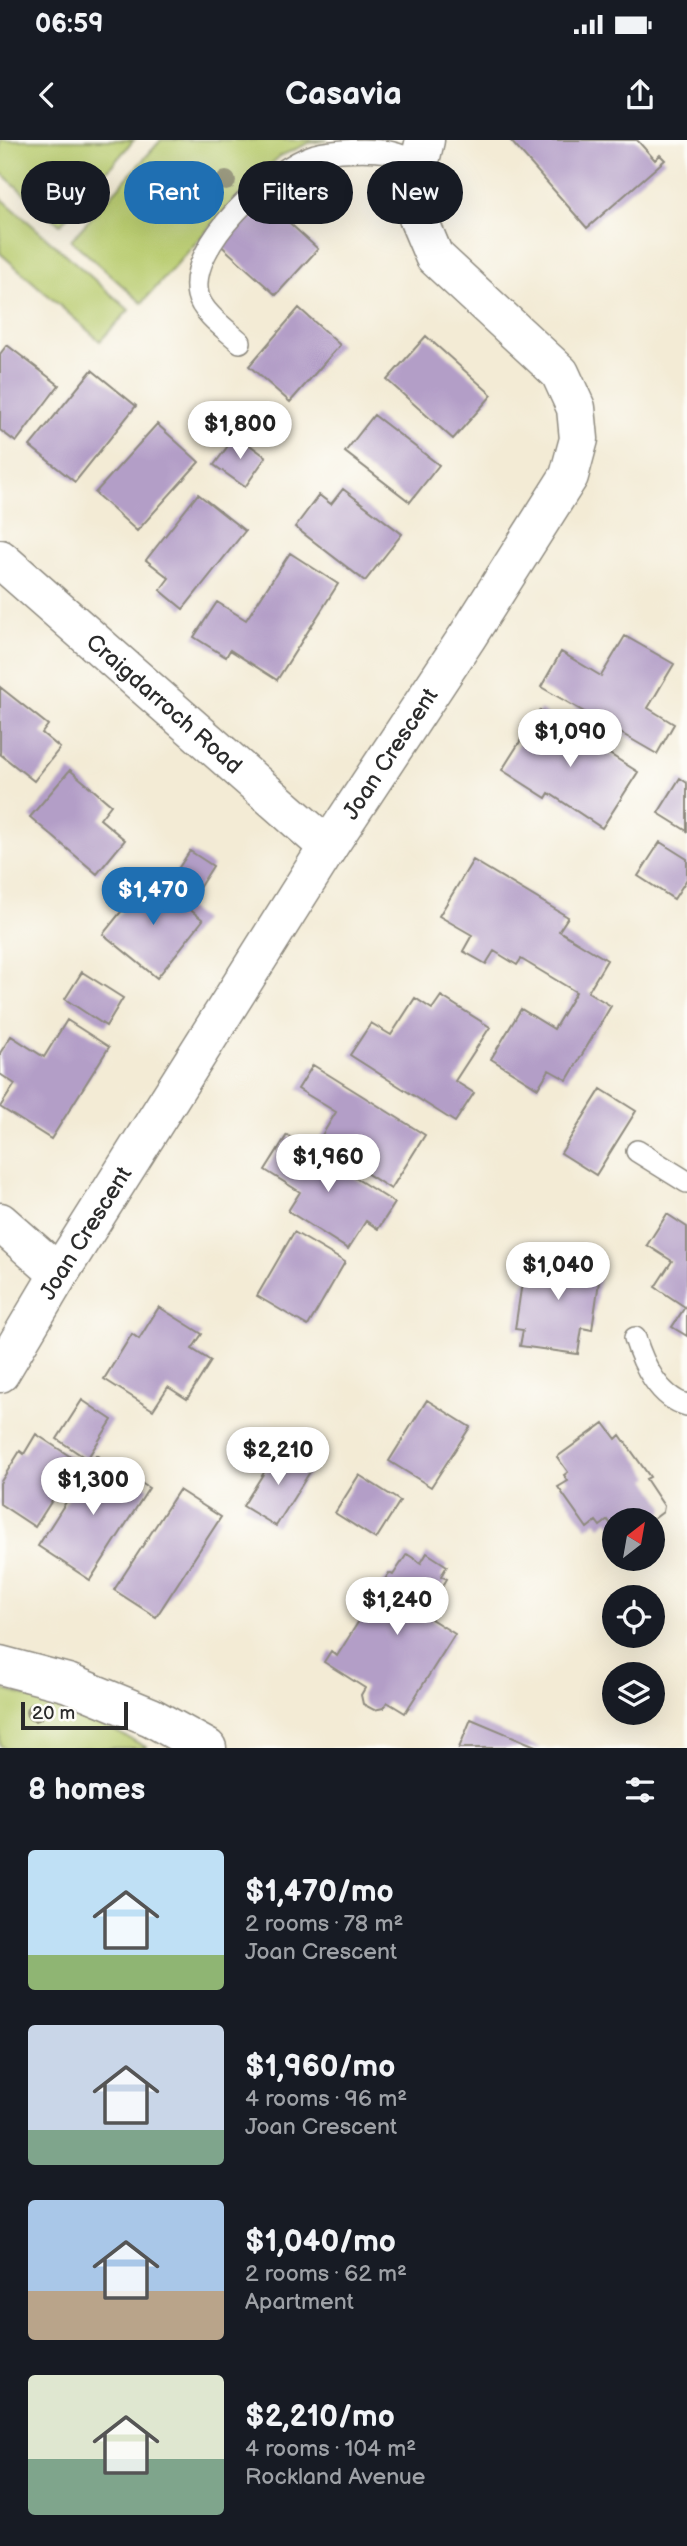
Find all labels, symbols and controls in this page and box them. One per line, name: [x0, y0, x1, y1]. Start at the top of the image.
text: 06:59: [35, 9, 103, 40]
text: Casavia: [285, 75, 402, 114]
icon: back: [28, 76, 66, 114]
icon: share: [621, 76, 659, 114]
chip: Buy: [21, 161, 110, 224]
chip: Rent: [124, 161, 224, 224]
chip: Filters: [238, 161, 353, 224]
chip: New: [367, 161, 463, 224]
pin: $1,800: [183, 402, 297, 461]
text: $1,800: [204, 410, 276, 438]
street label: Craigdarroch Road: [80, 628, 248, 780]
street label: Joan Crescent: [337, 683, 444, 825]
pin: $1,090: [513, 710, 627, 769]
text: $1,090: [534, 718, 606, 746]
pin: $1,470: [96, 868, 210, 927]
text: $1,470: [118, 876, 188, 904]
pin: $1,960: [271, 1135, 385, 1194]
text: $1,960: [292, 1143, 364, 1171]
street label: Joan Crescent: [34, 1162, 138, 1305]
pin: $1,040: [501, 1242, 615, 1302]
text: $1,040: [522, 1251, 594, 1279]
pin: $2,210: [221, 1428, 335, 1487]
text: $2,210: [242, 1436, 314, 1464]
pin: $1,300: [36, 1458, 150, 1517]
text: $1,300: [57, 1466, 129, 1494]
north arrow: [602, 1508, 665, 1572]
map controls: [602, 1508, 665, 1725]
pin: $1,240: [340, 1578, 454, 1637]
button: locate: [602, 1585, 665, 1648]
text: $1,240: [362, 1586, 432, 1614]
button: layers: [602, 1662, 665, 1725]
scale bar: [21, 1699, 128, 1731]
text: 20 m: [32, 1702, 75, 1725]
icon: filters: [621, 1771, 659, 1809]
text: 8 homes: [28, 1772, 145, 1808]
text: $1,470/mo: [245, 1874, 394, 1910]
icon: home: [84, 1878, 168, 1962]
text: 2 rooms · 78 m²: [245, 1910, 403, 1938]
text: Joan Crescent: [245, 1938, 397, 1966]
text: $1,960/mo: [245, 2049, 395, 2085]
icon: home: [84, 2053, 168, 2137]
text: 4 rooms · 96 m²: [245, 2085, 407, 2113]
text: Joan Crescent: [245, 2113, 397, 2141]
text: $1,040/mo: [245, 2224, 396, 2260]
icon: home: [84, 2228, 168, 2312]
text: 2 rooms · 62 m²: [245, 2260, 407, 2288]
text: Apartment: [245, 2288, 354, 2316]
text: $2,210/mo: [245, 2399, 395, 2435]
icon: home: [84, 2403, 168, 2487]
text: 4 rooms · 104 m²: [245, 2435, 416, 2463]
text: Rockland Avenue: [245, 2463, 425, 2491]

